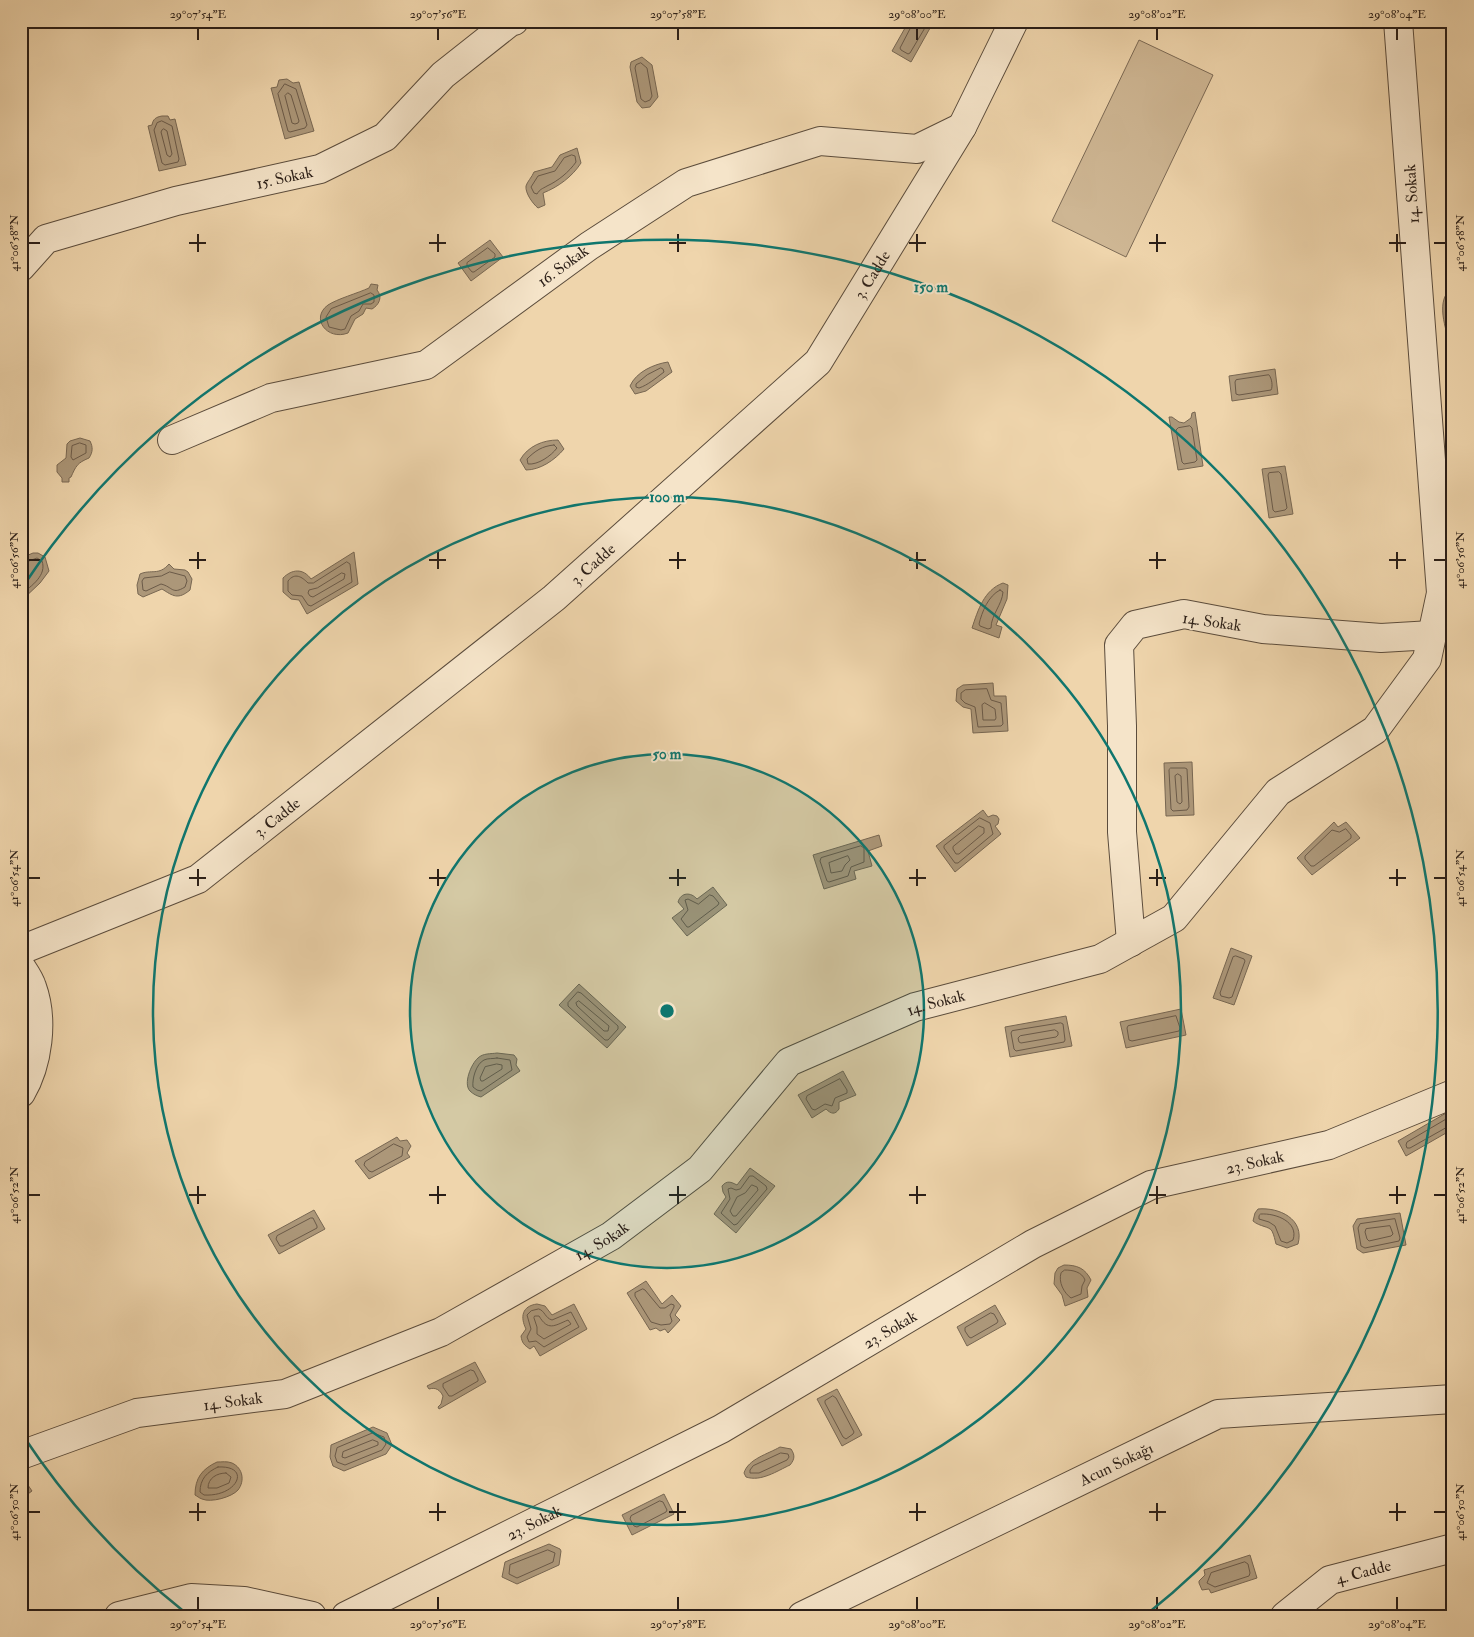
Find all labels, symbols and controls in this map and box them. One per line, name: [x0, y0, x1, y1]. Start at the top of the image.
text: 29°07'54"E: [170, 7, 227, 22]
text: 29°07'56"E: [410, 7, 467, 22]
text: 29°07'58"E: [650, 7, 706, 22]
text: 29°08'00"E: [888, 7, 946, 22]
text: 29°08'02"E: [1128, 7, 1186, 22]
text: 29°08'04"E: [1368, 7, 1426, 22]
street label: 15. Sokak: [254, 162, 315, 194]
street label: 14. Sokak: [1400, 163, 1424, 224]
text: 41°06'58"N: [7, 214, 22, 272]
text: 41°06'58"N: [1453, 214, 1468, 272]
street label: 16. Sokak: [534, 241, 593, 291]
street label: 3. Cadde: [850, 247, 895, 303]
text: 150 m: [914, 278, 948, 297]
text: 100 m: [649, 488, 685, 507]
text: 41°06'56"N: [7, 531, 22, 589]
text: 41°06'56"N: [1453, 531, 1468, 589]
street label: 3. Cadde: [567, 539, 620, 589]
street label: 14. Sokak: [1181, 608, 1243, 636]
text: 50 m: [653, 745, 682, 764]
street label: 3. Cadde: [250, 793, 305, 842]
text: 41°06'54"N: [7, 849, 22, 907]
text: 41°06'54"N: [1453, 849, 1468, 907]
street label: 14. Sokak: [904, 985, 967, 1020]
centre of rings: [658, 1002, 676, 1020]
street label: 23. Sokak: [1224, 1146, 1286, 1179]
text: 41°06'52"N: [7, 1166, 22, 1224]
text: 41°06'52"N: [1453, 1166, 1468, 1224]
street label: 14. Sokak: [571, 1217, 633, 1265]
street label: 23. Sokak: [860, 1306, 921, 1354]
street label: 14. Sokak: [202, 1388, 264, 1415]
street label: Acun Sokağı: [1075, 1438, 1156, 1491]
text: 41°06'50"N: [7, 1483, 22, 1541]
text: 41°06'50"N: [1453, 1483, 1468, 1541]
street label: 23. Sokak: [503, 1501, 566, 1545]
street label: 4. Cadde: [1334, 1555, 1393, 1589]
text: 29°07'54"E: [170, 1617, 227, 1632]
text: 29°07'56"E: [410, 1617, 467, 1632]
text: 29°07'58"E: [650, 1617, 706, 1632]
text: 29°08'00"E: [888, 1617, 946, 1632]
text: 29°08'02"E: [1128, 1617, 1186, 1632]
text: 29°08'04"E: [1368, 1617, 1426, 1632]

